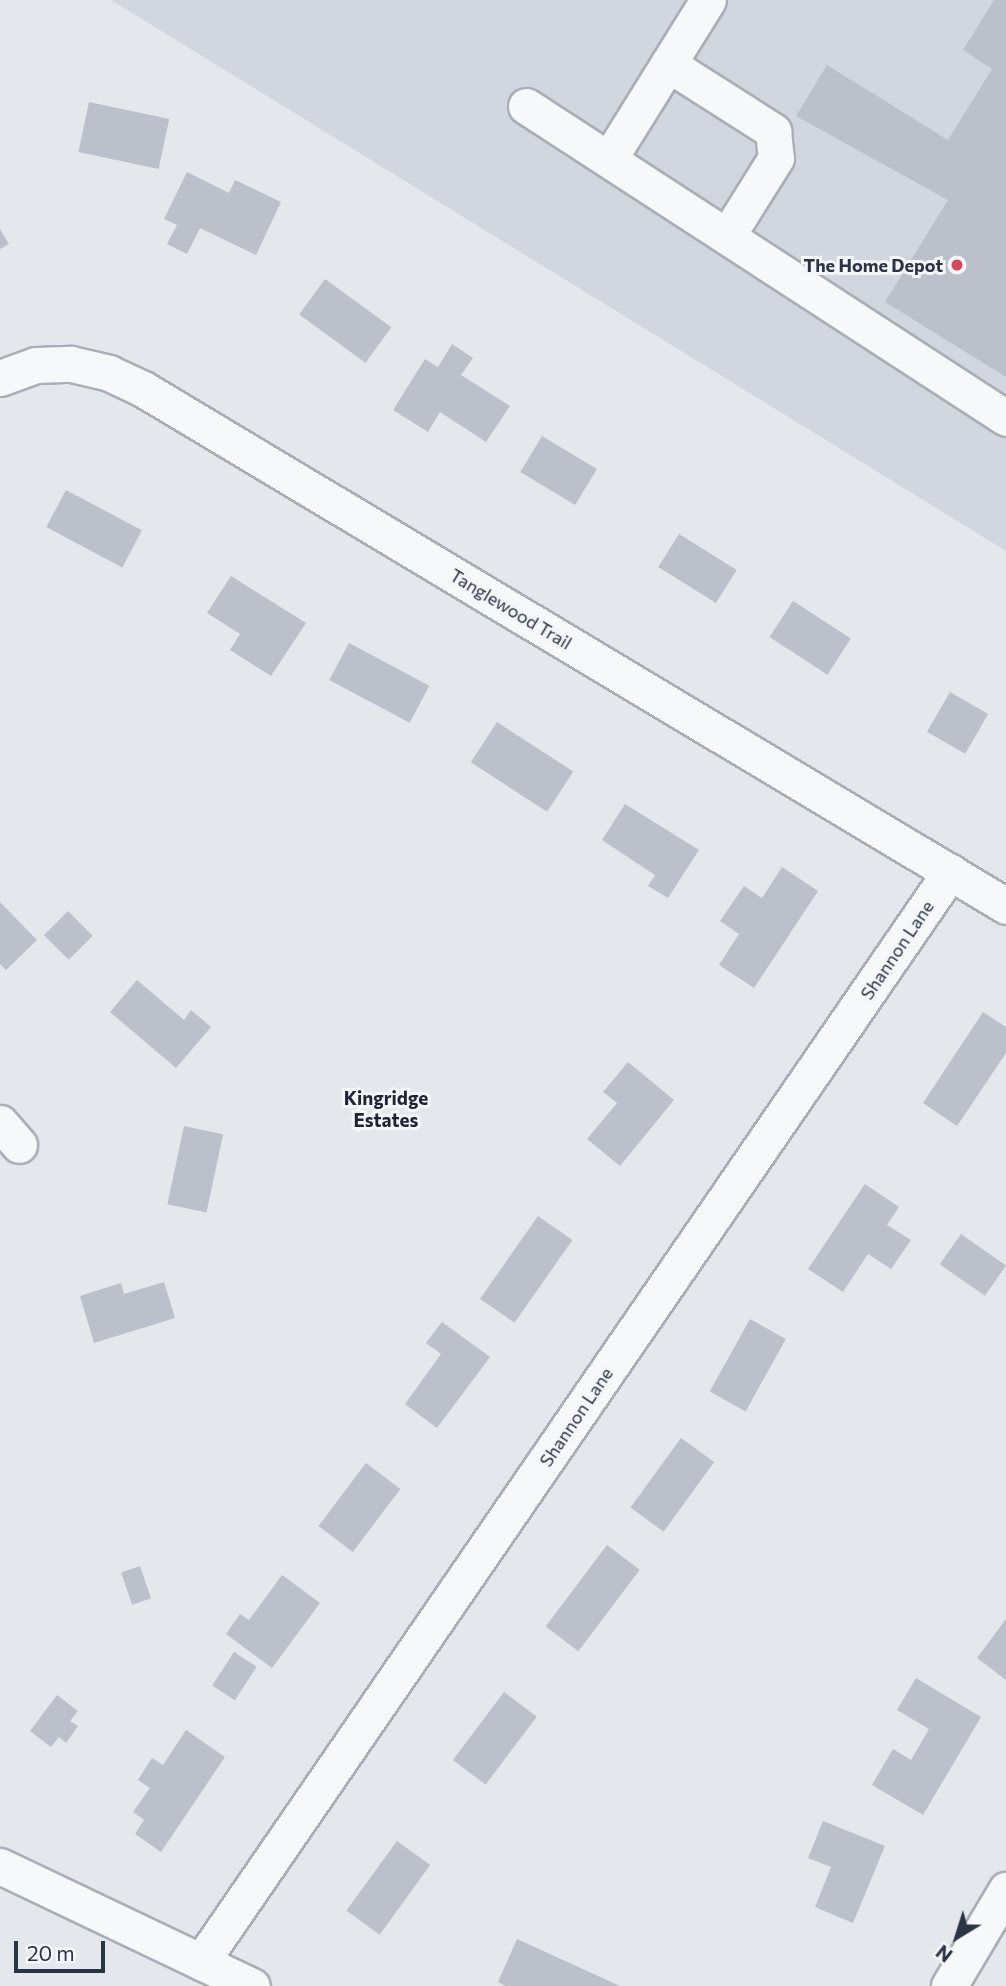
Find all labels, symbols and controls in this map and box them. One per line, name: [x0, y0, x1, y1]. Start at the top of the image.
place label: The Home Depot: [804, 254, 943, 276]
marker: The Home Depot: [949, 257, 965, 273]
street label: Tanglewood Trail: [446, 564, 576, 654]
street label: Shannon Lane: [856, 896, 938, 1004]
district label: Kingridge Estates: [344, 1087, 428, 1131]
street label: Shannon Lane: [535, 1363, 617, 1471]
north arrow: [922, 1902, 992, 1972]
scale bar: [18, 1926, 108, 1970]
text: 20 m: [27, 1940, 75, 1965]
text: N: [931, 1940, 956, 1967]

